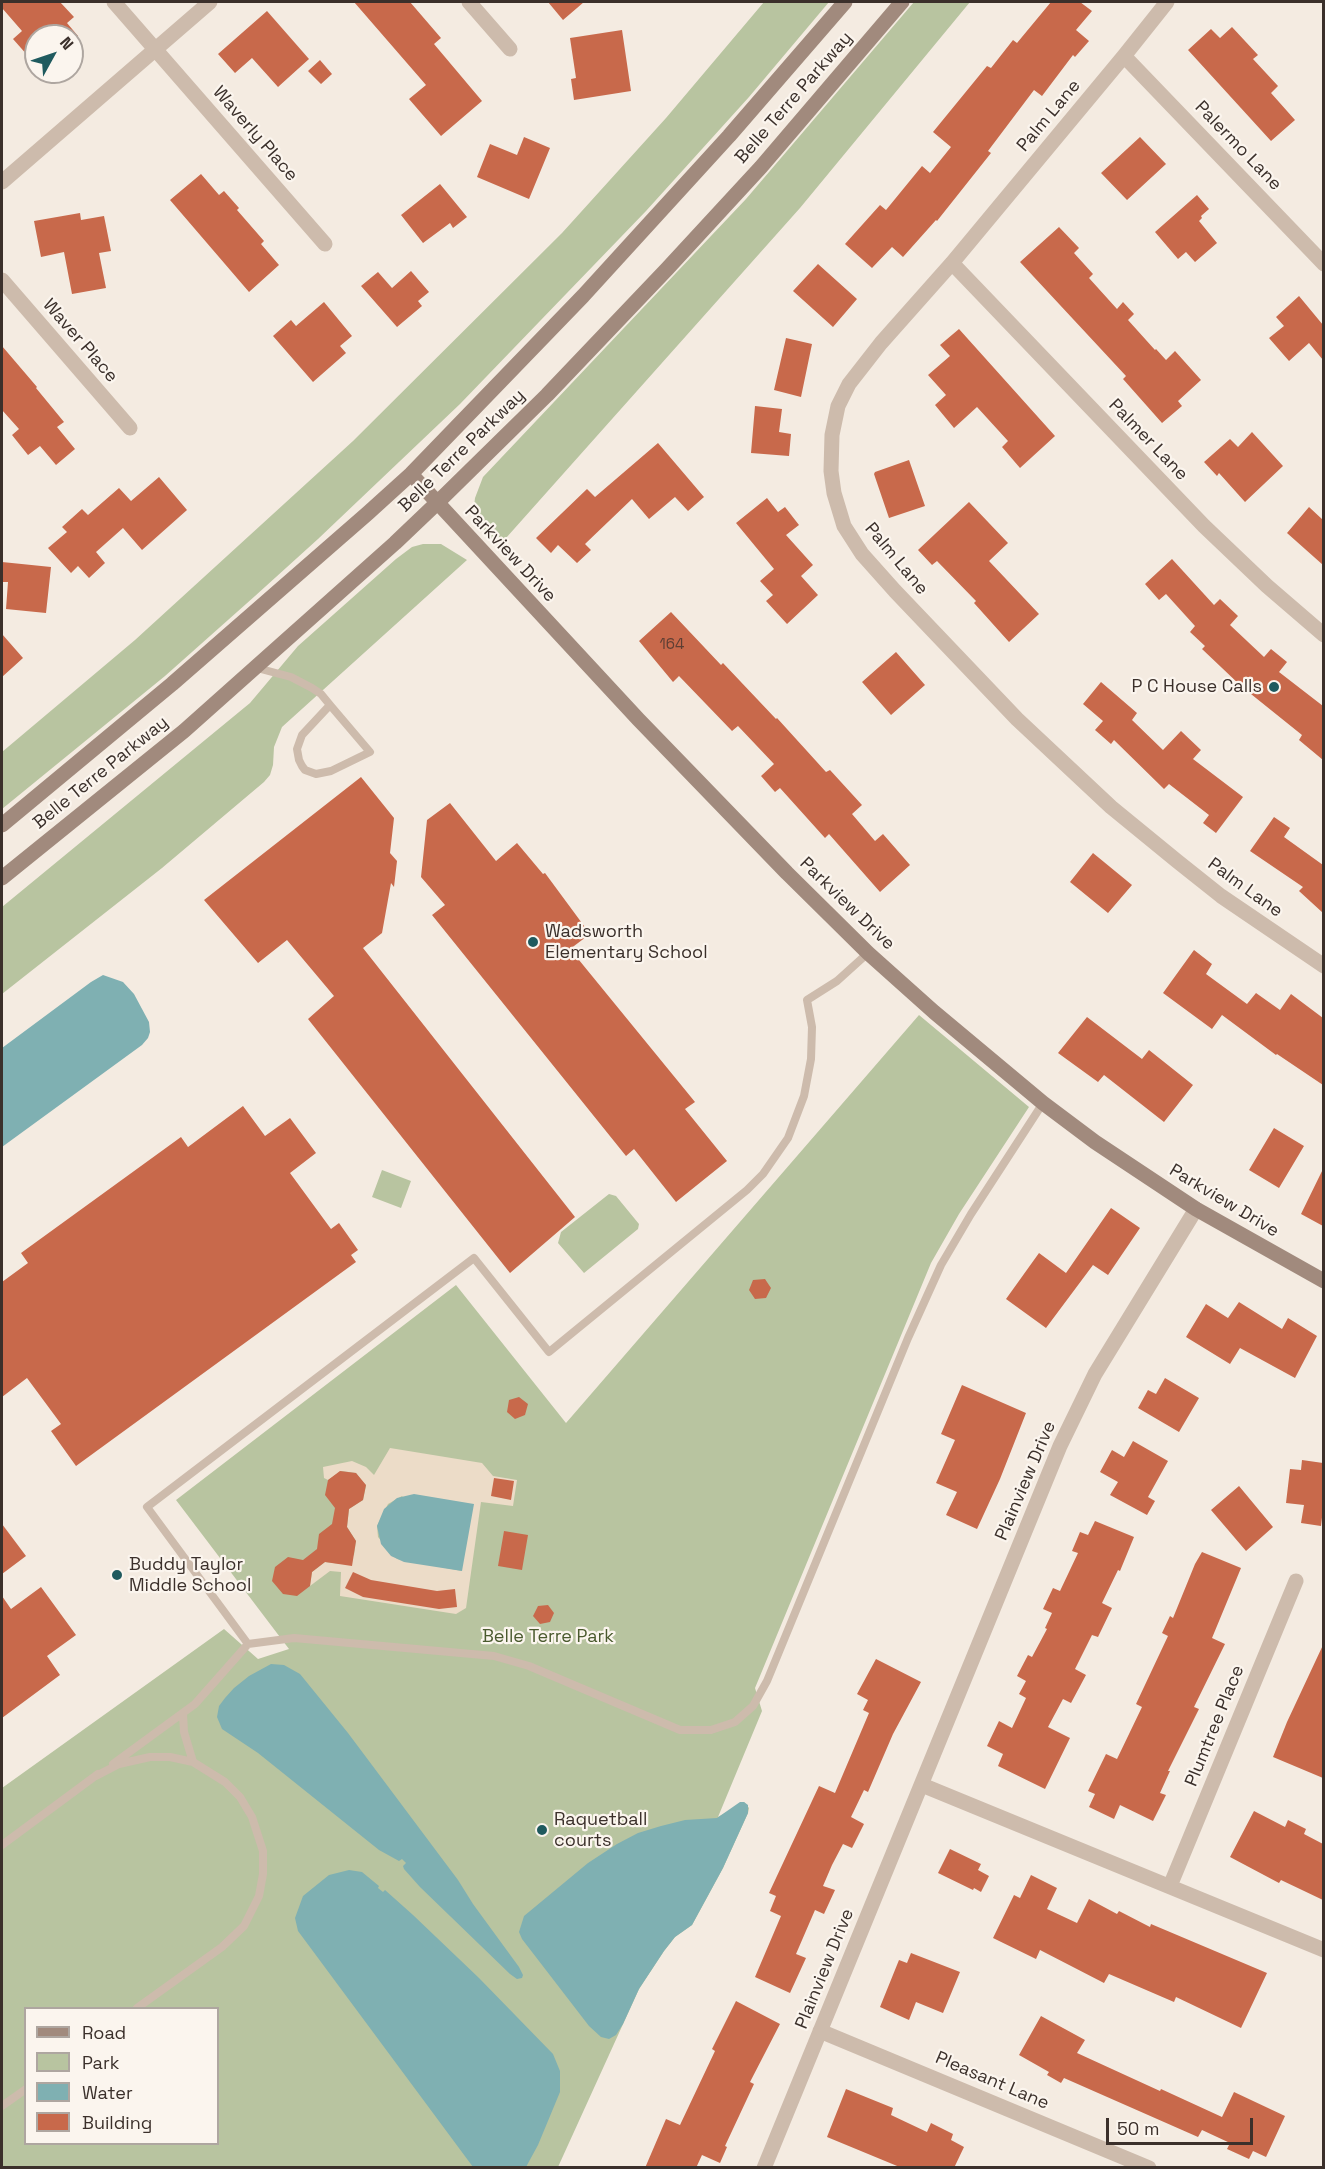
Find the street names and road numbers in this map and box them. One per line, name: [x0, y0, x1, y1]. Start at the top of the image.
street label: Belle Terre Parkway: [731, 28, 857, 168]
street label: Palm Lane: [1013, 76, 1085, 156]
street label: Waverly Place: [208, 82, 302, 186]
street label: Palermo Lane: [1190, 97, 1286, 195]
street label: Waver Place: [38, 295, 122, 387]
street label: Belle Terre Parkway: [394, 385, 530, 517]
street label: Palmer Lane: [1104, 395, 1192, 485]
street label: Parkview Drive: [460, 501, 560, 607]
street label: Palm Lane: [860, 519, 932, 599]
street label: Belle Terre Parkway: [29, 712, 173, 834]
street label: Parkview Drive: [795, 853, 899, 955]
street label: Palm Lane: [1203, 854, 1287, 922]
street label: Parkview Drive: [1165, 1160, 1283, 1242]
street label: Plainview Drive: [991, 1418, 1061, 1544]
street label: Plumtree Place: [1181, 1662, 1249, 1790]
street label: Plainview Drive: [791, 1906, 859, 2032]
street label: Pleasant Lane: [932, 2047, 1052, 2115]

